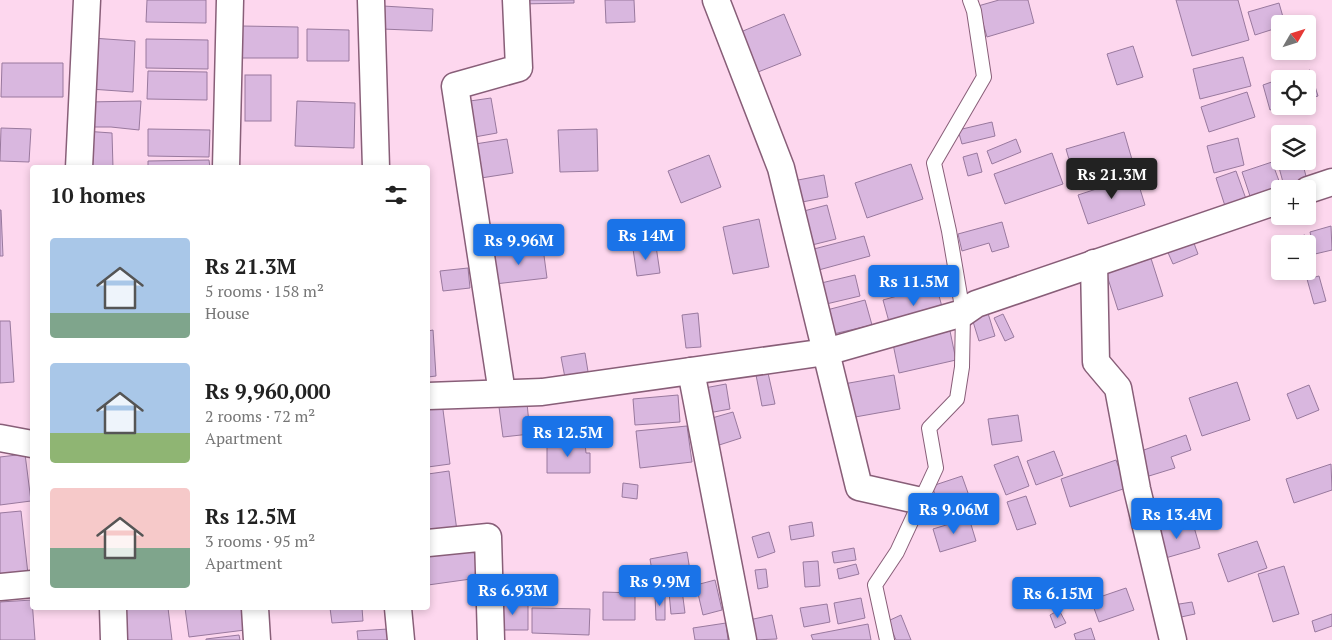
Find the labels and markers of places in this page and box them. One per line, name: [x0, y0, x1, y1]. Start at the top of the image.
pin: Rs 21.3M: [1060, 158, 1164, 200]
pin: Rs 14M: [605, 218, 687, 261]
pin: Rs 9.96M: [467, 224, 571, 266]
pin: Rs 11.5M: [862, 264, 966, 307]
pin: Rs 12.5M: [516, 416, 620, 458]
pin: Rs 9.06M: [902, 492, 1006, 535]
pin: Rs 13.4M: [1125, 498, 1229, 540]
pin: Rs 9.9M: [614, 564, 706, 607]
pin: Rs 6.93M: [461, 574, 565, 616]
pin: Rs 6.15M: [1006, 576, 1110, 619]

